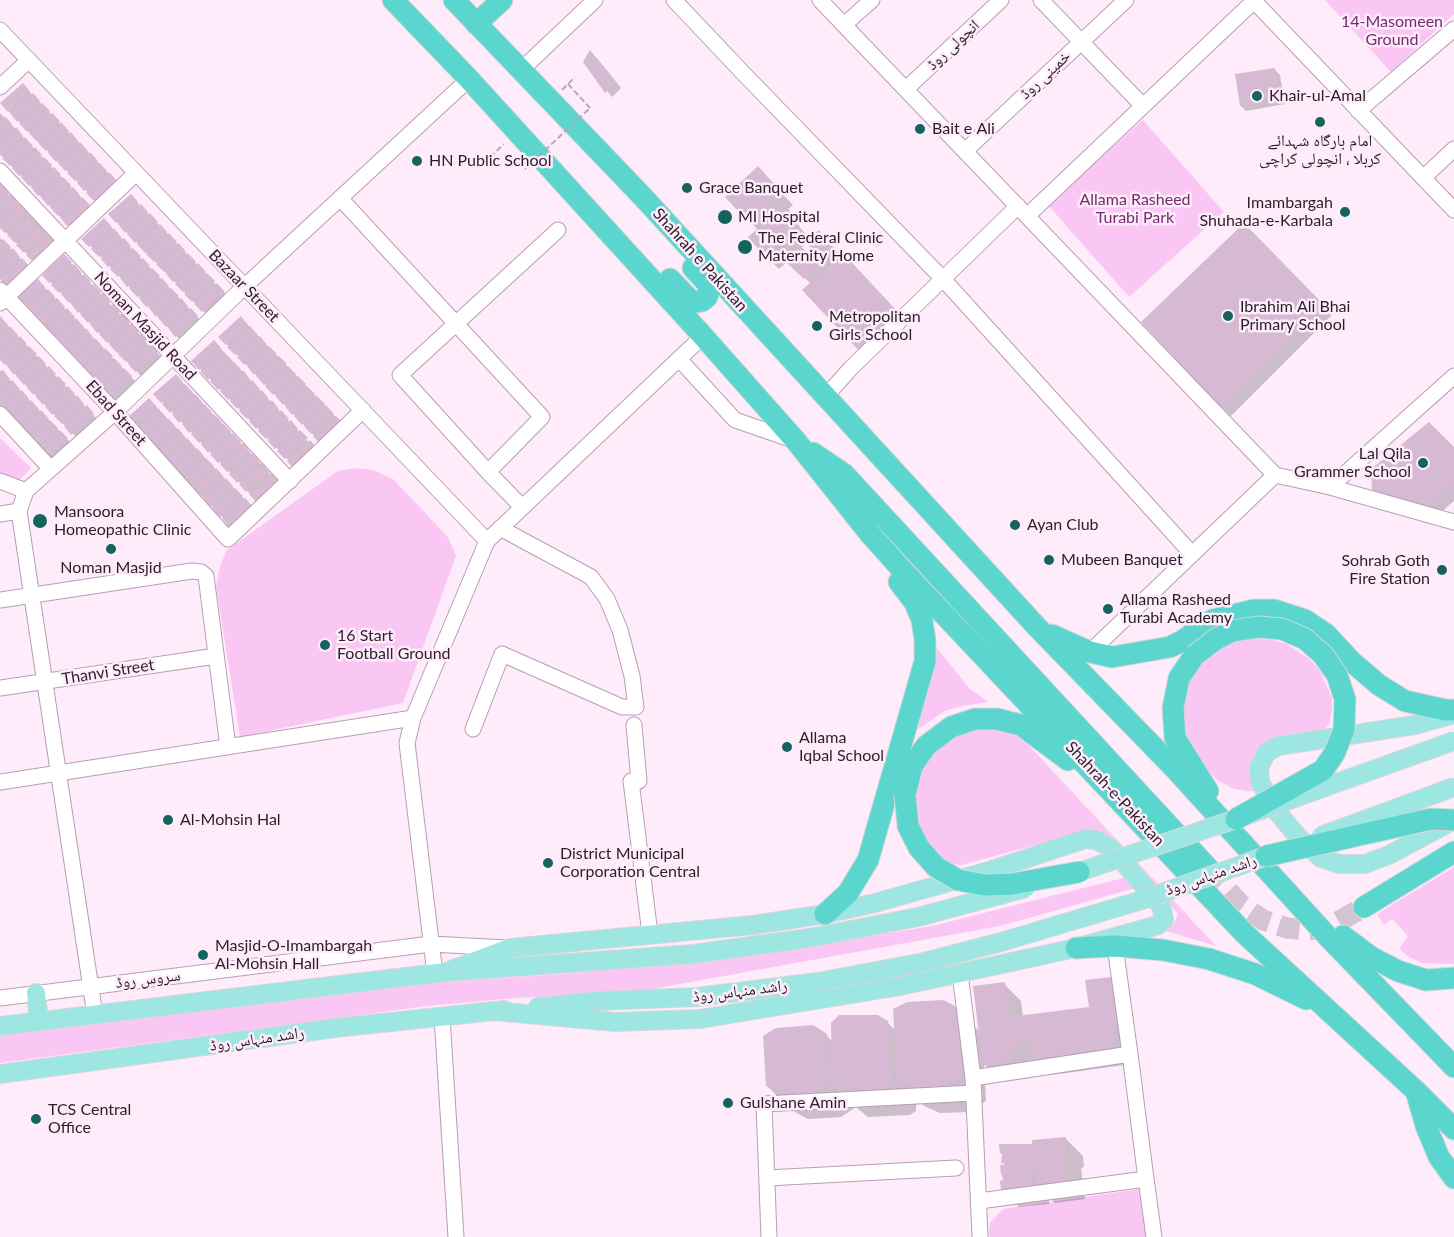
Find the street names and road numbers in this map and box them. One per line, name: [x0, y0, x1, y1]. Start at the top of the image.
street label: انچولی روڈ: [923, 16, 983, 74]
street label: خمینی روڈ: [1016, 47, 1074, 103]
street label: Shahrah e Pakistan: [649, 204, 751, 316]
street label: Bazaar Street: [205, 246, 283, 326]
street label: Noman Masjid Road: [90, 268, 200, 384]
street label: Ebad Street: [82, 376, 150, 450]
street label: Thanvi Street: [60, 655, 156, 689]
street label: Shahrah-e-Pakistan: [1062, 738, 1168, 850]
street label: راشد منہاس روڈ: [1163, 850, 1259, 900]
street label: سروس روڈ: [115, 966, 181, 992]
street label: راشد منہاس روڈ: [692, 976, 788, 1006]
street label: راشد منہاس روڈ: [209, 1023, 305, 1055]

